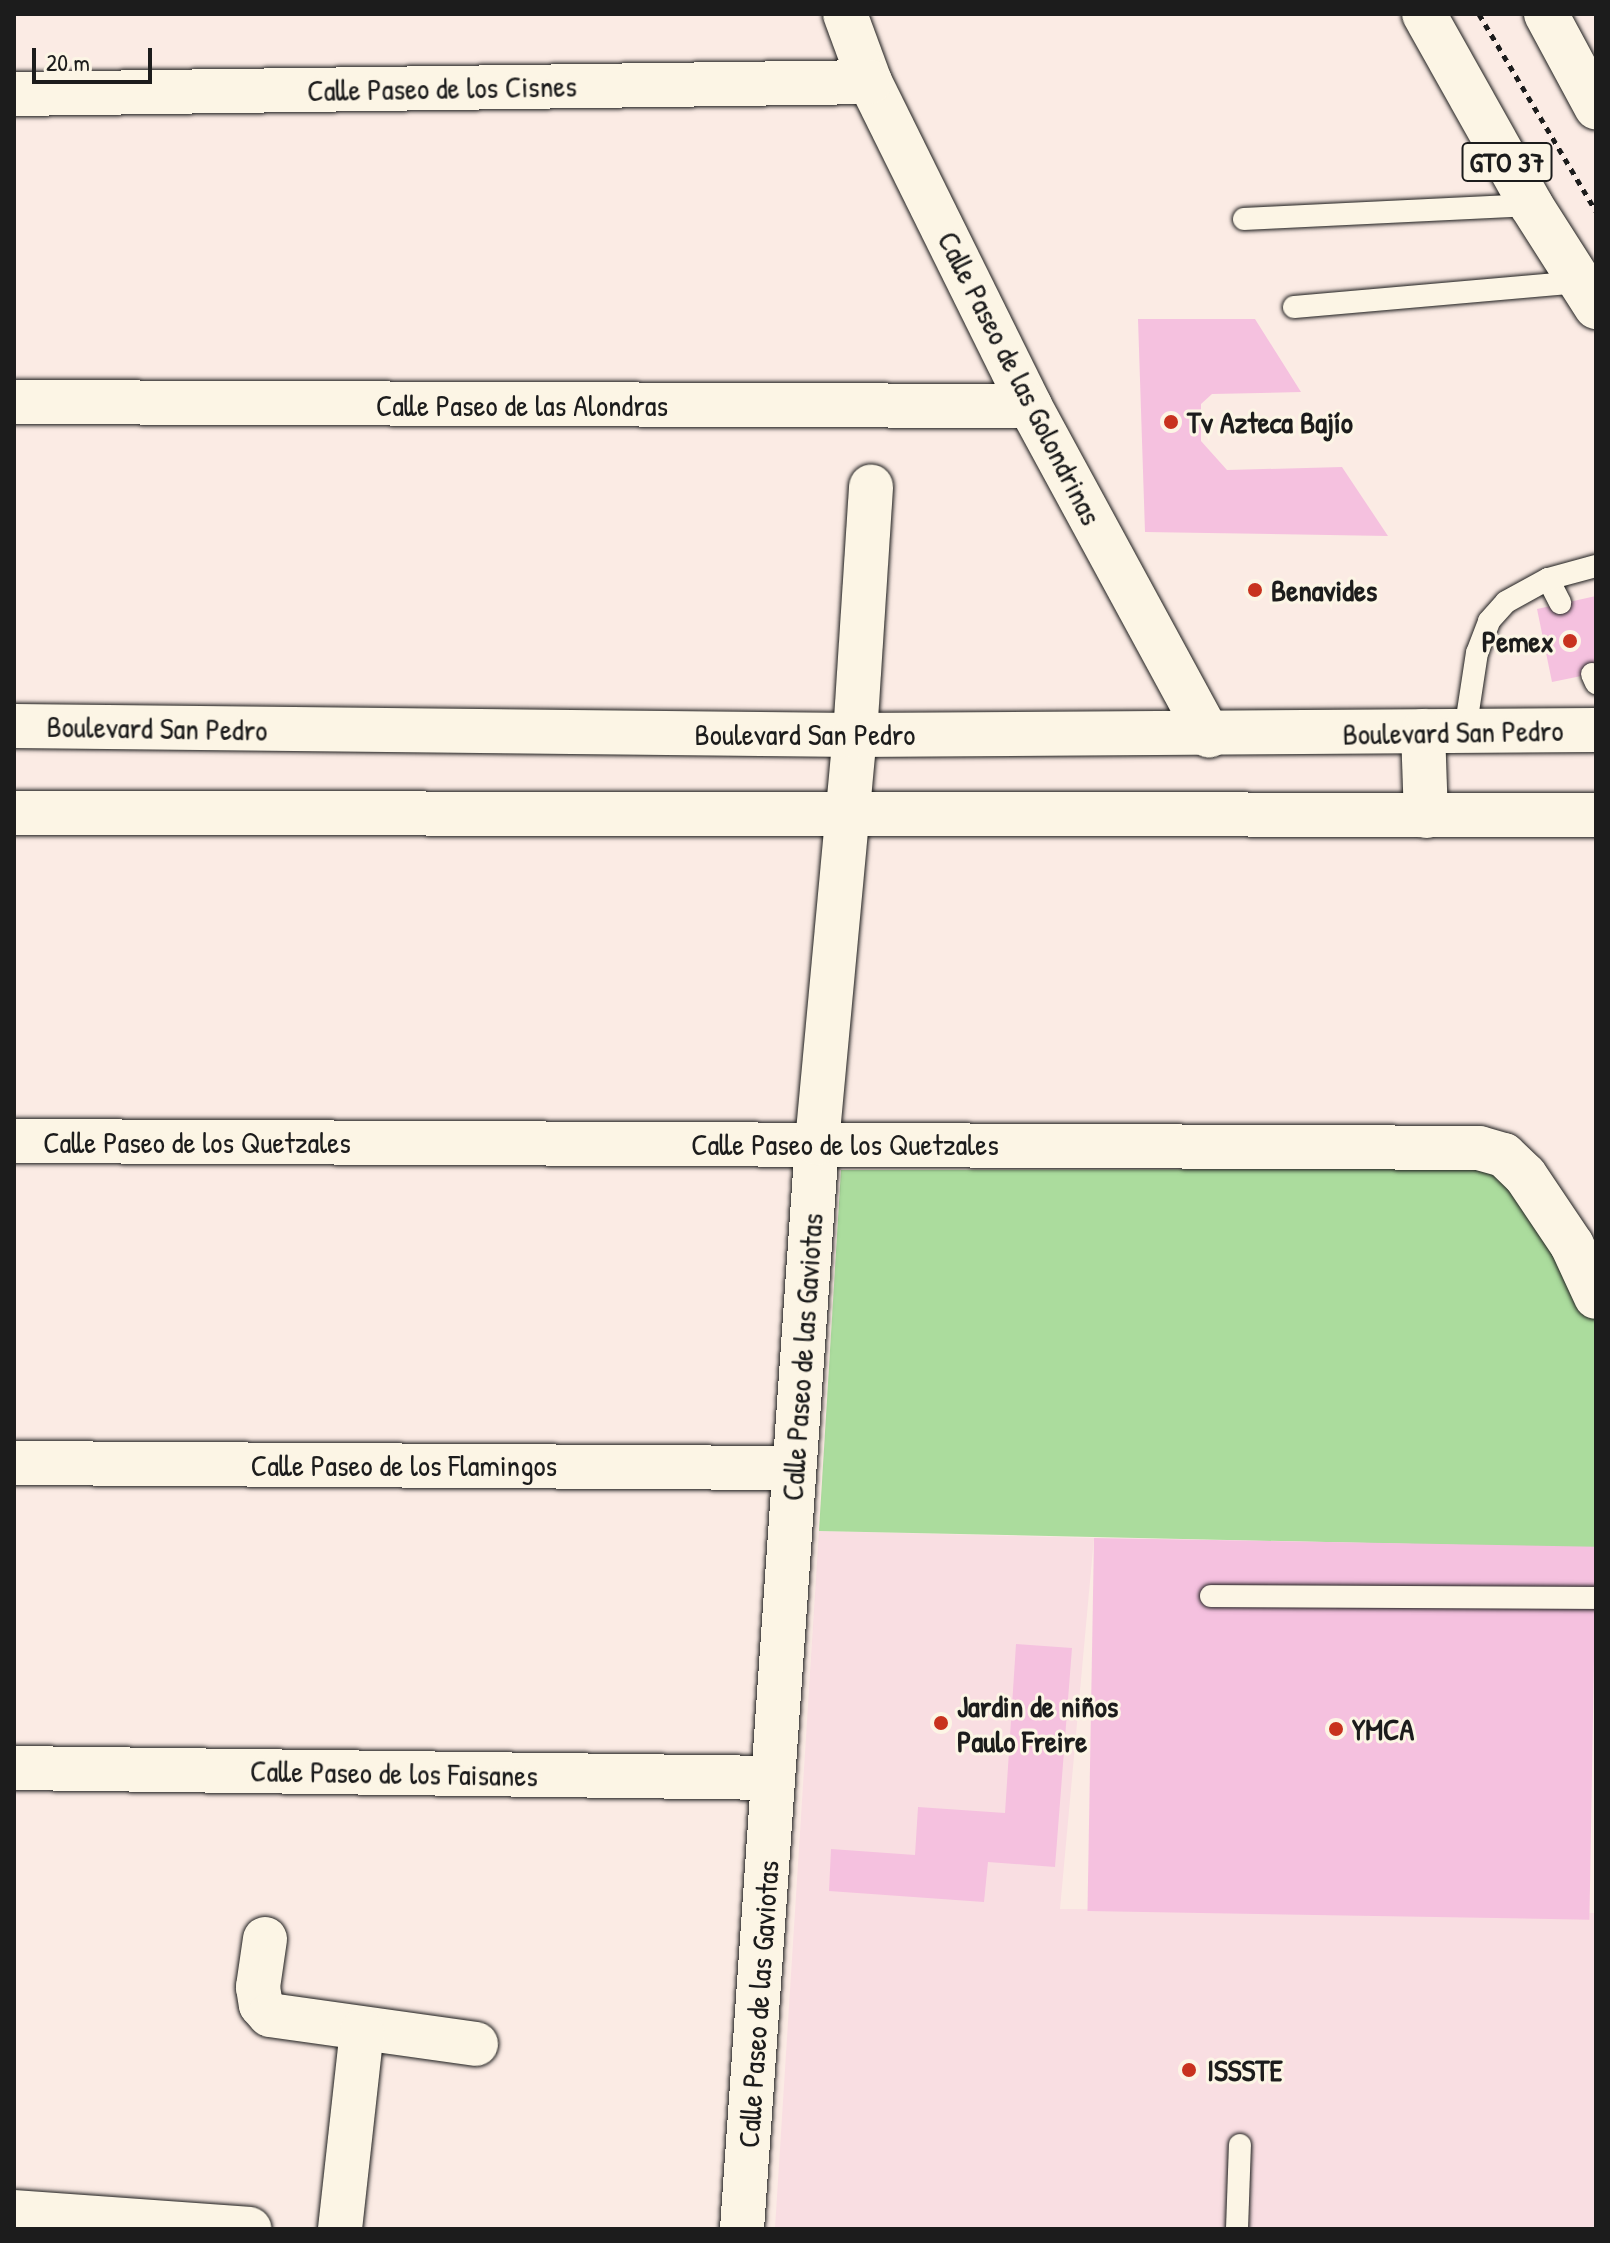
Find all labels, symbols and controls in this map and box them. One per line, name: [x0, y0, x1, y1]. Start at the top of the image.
scale bar: [36, 32, 156, 82]
text: 20 m: [46, 46, 90, 78]
street label: Calle Paseo de los Cisnes: [307, 68, 577, 108]
road number: GTO 37: [1461, 138, 1553, 186]
street label: Calle Paseo de las Golondrinas: [930, 225, 1110, 531]
street label: Calle Paseo de las Alondras: [376, 387, 668, 423]
place label: Tv Azteca Bajío: [1187, 404, 1353, 440]
marker: Tv Azteca Bajío: [1162, 413, 1180, 431]
place label: Benavides: [1271, 572, 1377, 608]
marker: Benavides: [1246, 581, 1264, 599]
place label: Pemex: [1482, 623, 1554, 659]
marker: Pemex: [1561, 632, 1579, 650]
street label: Boulevard San Pedro: [46, 708, 268, 748]
street label: Boulevard San Pedro: [1342, 712, 1564, 752]
street label: Boulevard San Pedro: [695, 716, 915, 752]
street label: Calle Paseo de los Quetzales: [43, 1124, 351, 1160]
street label: Calle Paseo de los Quetzales: [691, 1126, 999, 1162]
street label: Calle Paseo de las Gaviotas: [774, 1212, 830, 1502]
street label: Calle Paseo de los Flamingos: [251, 1447, 557, 1483]
place label: Jardin de niños Paulo Freire: [957, 1688, 1118, 1758]
place label: YMCA: [1352, 1711, 1414, 1747]
marker: Jardin de niños Paulo Freire: [932, 1714, 950, 1732]
marker: YMCA: [1327, 1720, 1345, 1738]
street label: Calle Paseo de los Faisanes: [250, 1752, 538, 1794]
street label: Calle Paseo de las Gaviotas: [730, 1859, 786, 2149]
place label: ISSSTE: [1207, 2052, 1283, 2088]
marker: ISSSTE: [1178, 2059, 1200, 2081]

